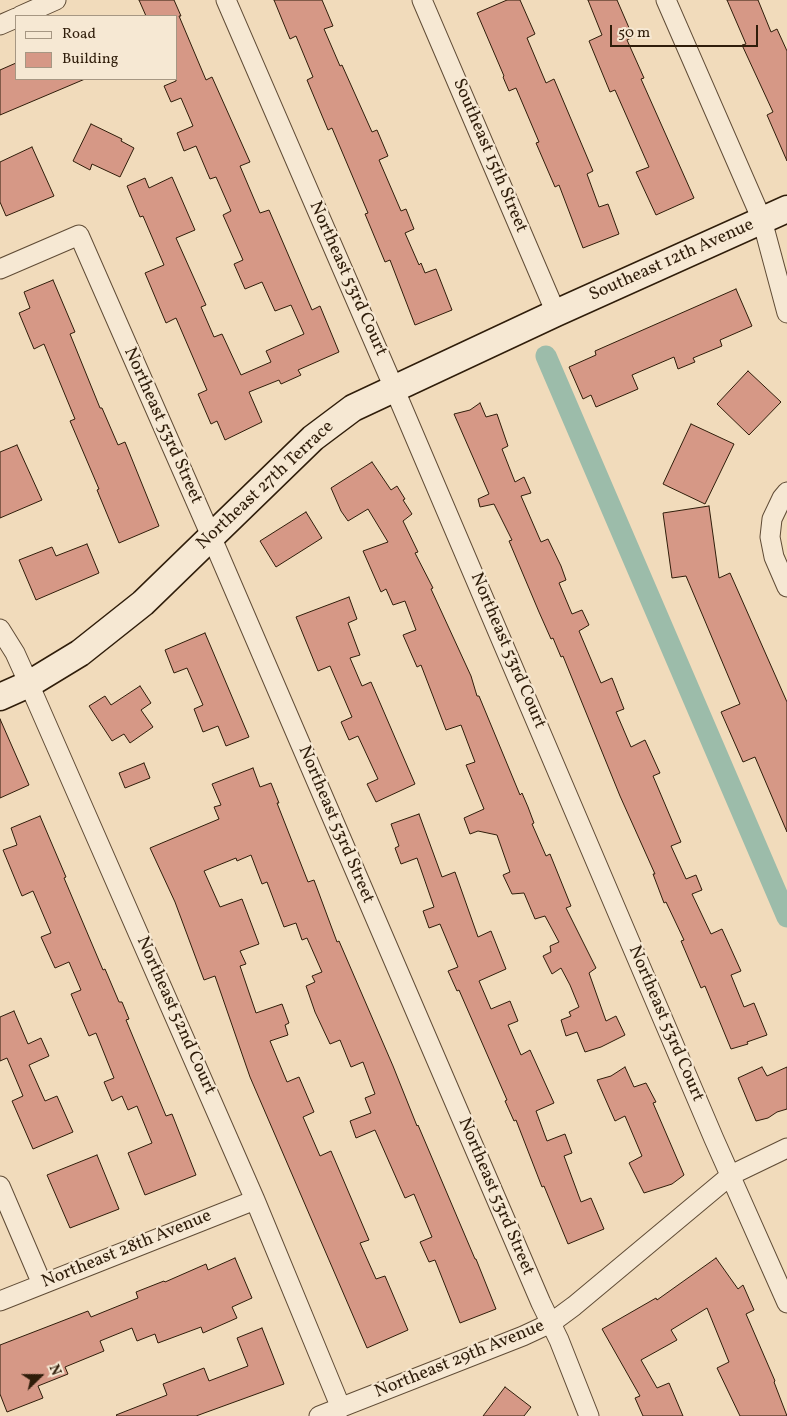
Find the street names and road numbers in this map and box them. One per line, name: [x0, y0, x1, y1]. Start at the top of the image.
street label: Southeast 15th Street: [447, 76, 531, 236]
street label: Northeast 53rd Court: [303, 198, 391, 360]
street label: Southeast 12th Avenue: [586, 215, 758, 307]
street label: Northeast 53rd Street: [118, 344, 206, 508]
street label: Northeast 27th Terrace: [193, 417, 339, 555]
street label: Northeast 53rd Court: [464, 570, 550, 732]
street label: Northeast 53rd Street: [292, 743, 378, 907]
street label: Northeast 52nd Court: [130, 934, 220, 1098]
street label: Northeast 53rd Court: [622, 943, 708, 1105]
street label: Northeast 53rd Street: [452, 1115, 538, 1279]
street label: Northeast 28th Avenue: [39, 1206, 215, 1294]
street label: Northeast 29th Avenue: [372, 1316, 548, 1404]

